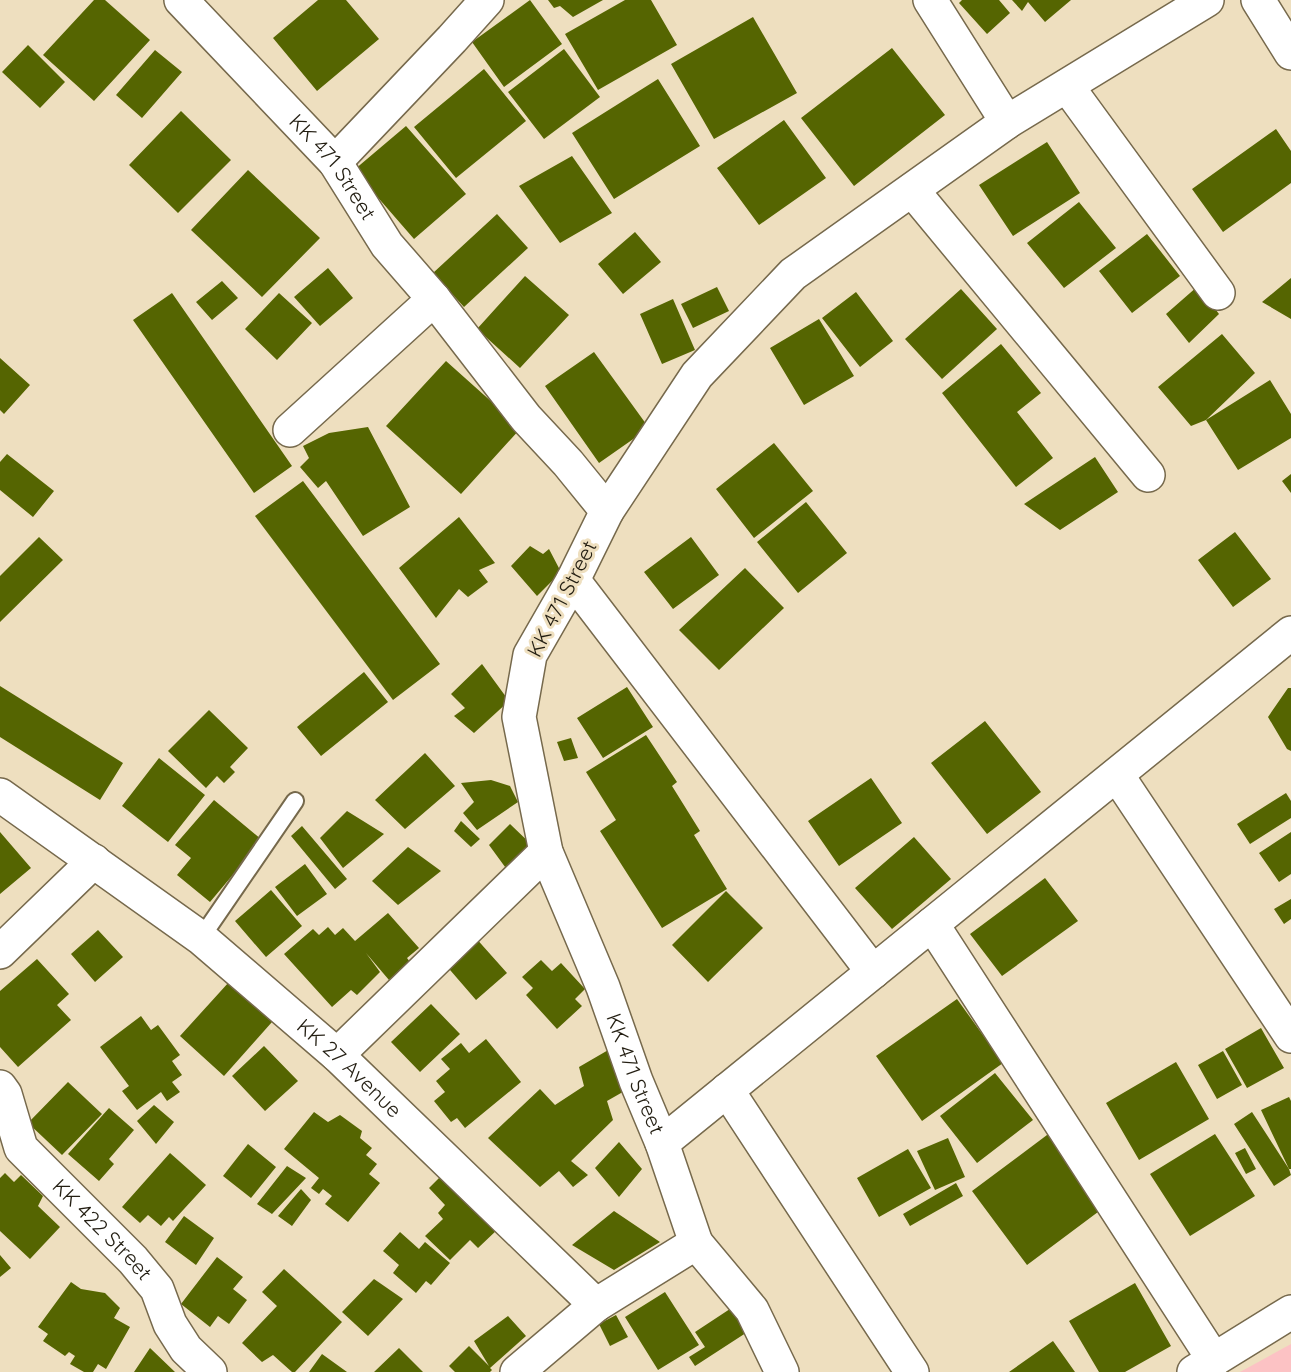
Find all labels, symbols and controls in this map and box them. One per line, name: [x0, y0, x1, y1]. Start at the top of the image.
street label: KK 471 Street: [284, 108, 382, 224]
street label: KK 471 Street: [521, 536, 602, 661]
street label: KK 471 Street: [601, 1010, 671, 1138]
street label: KK 27 Avenue: [292, 1012, 408, 1123]
street label: KK 422 Street: [47, 1173, 158, 1285]

